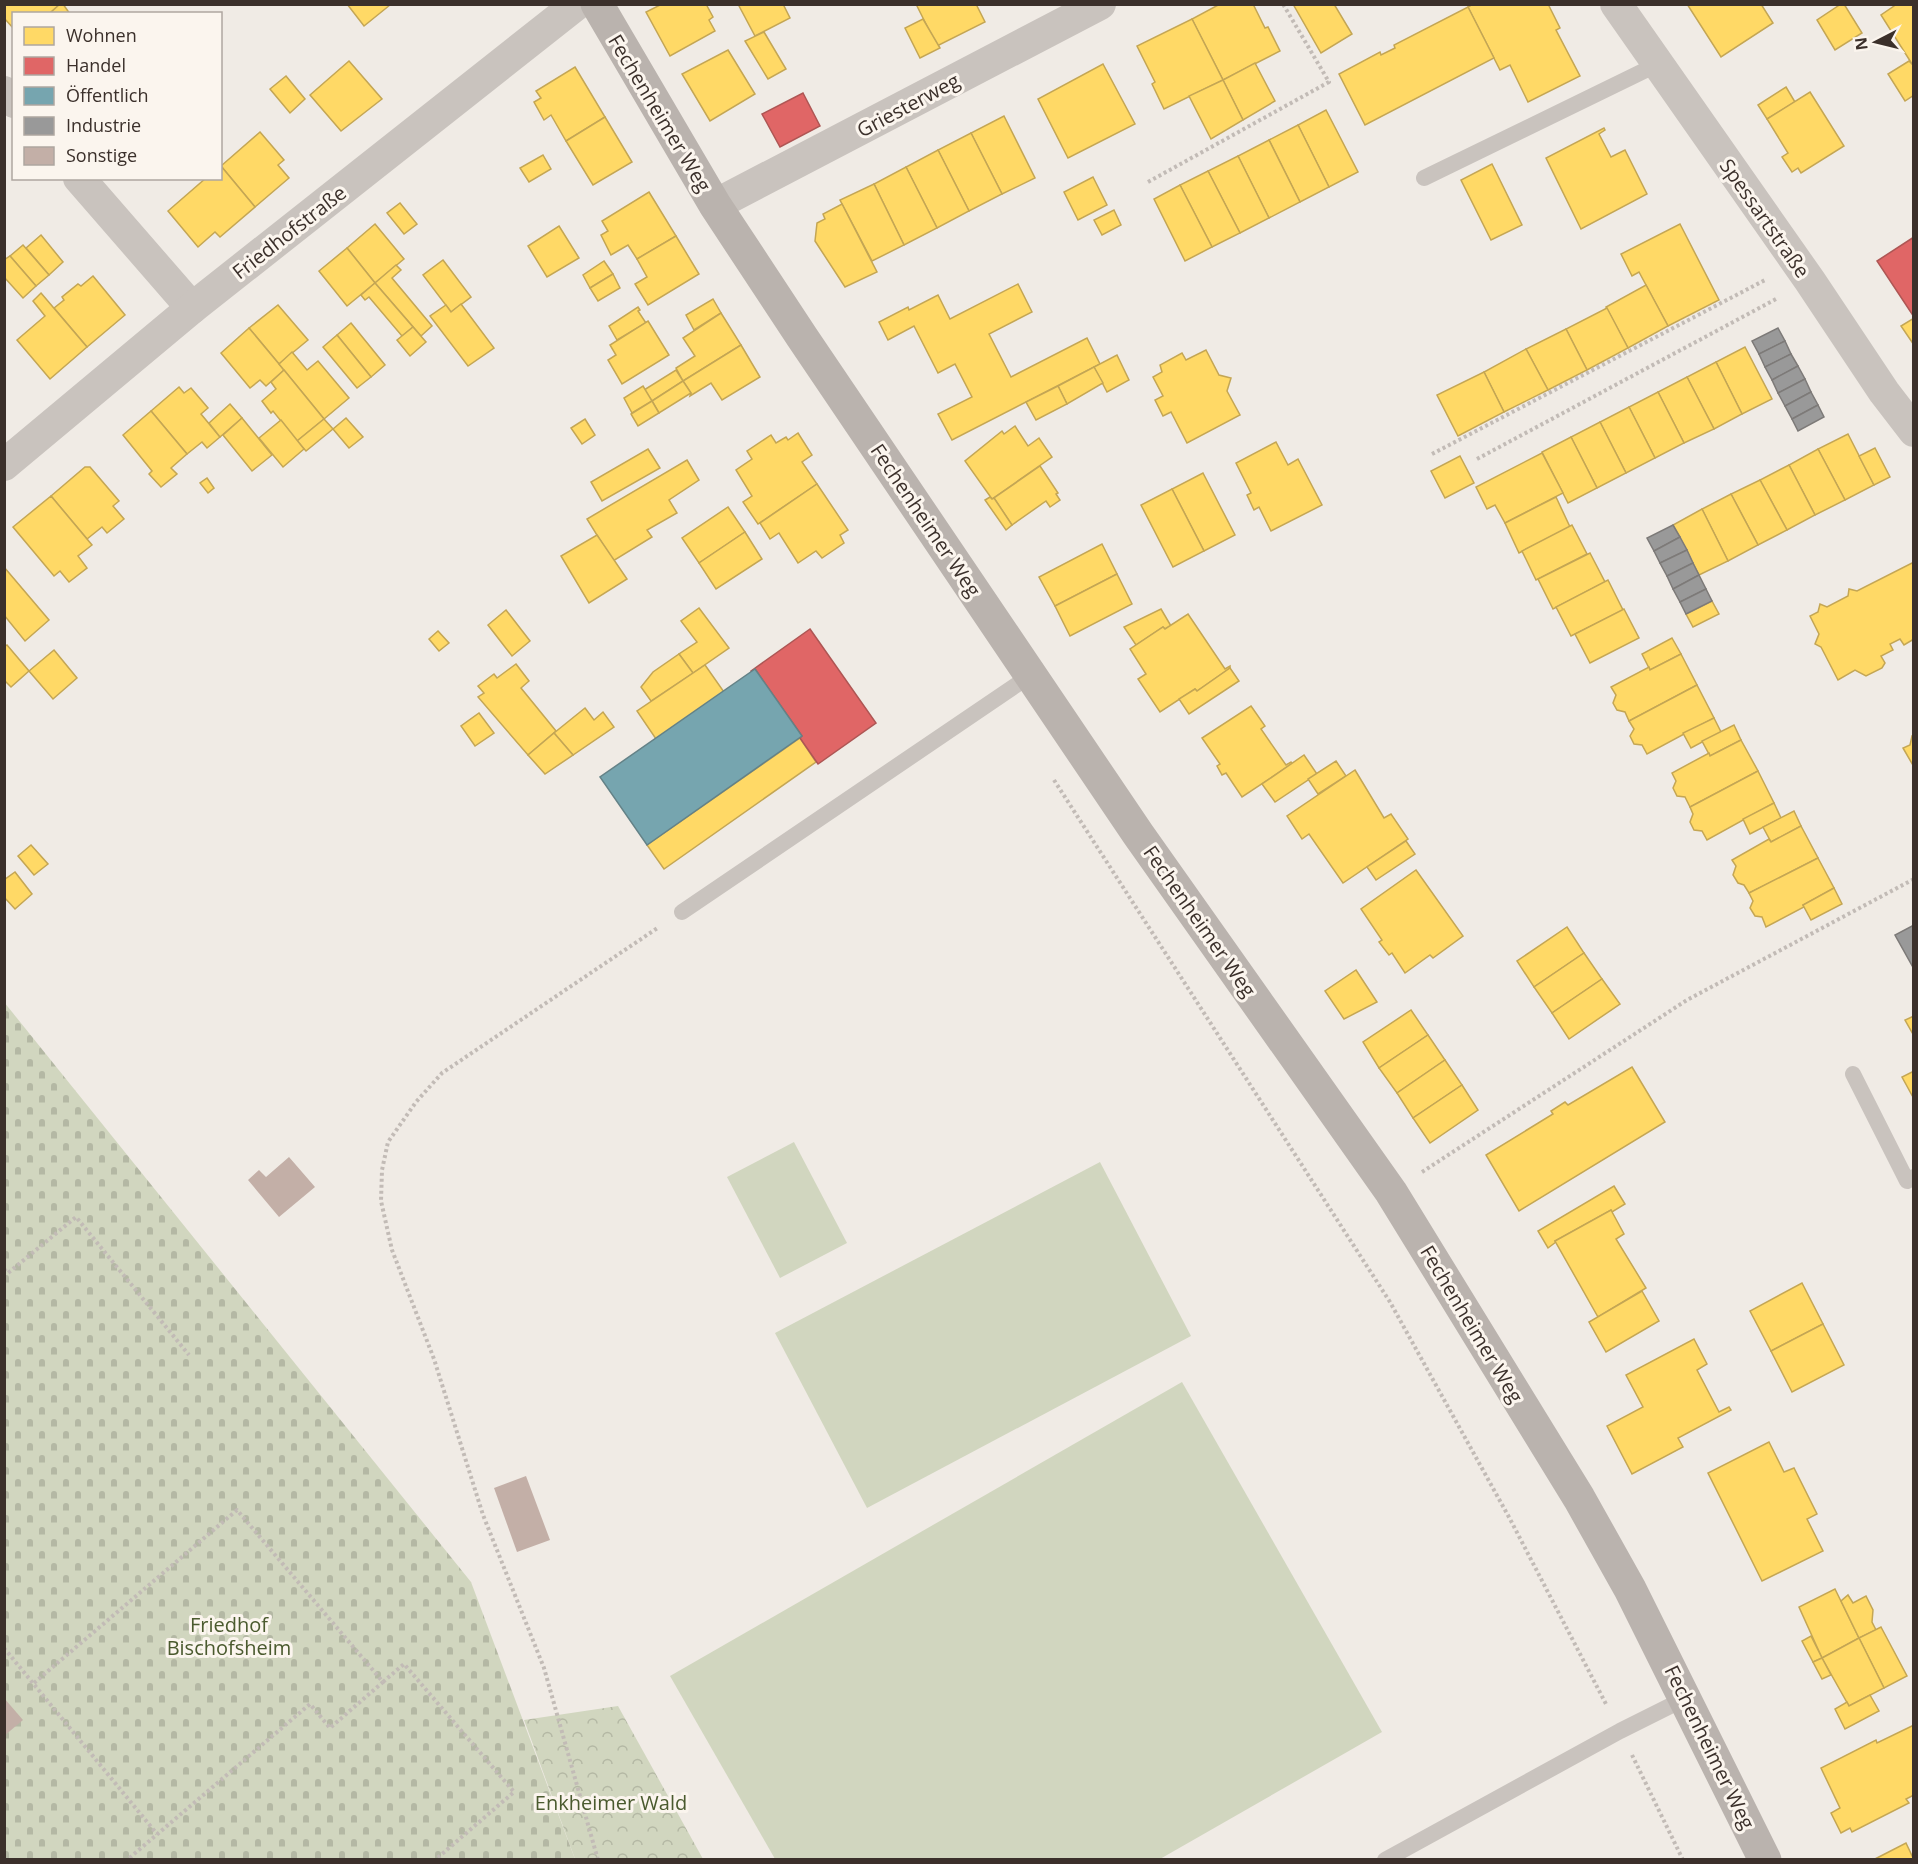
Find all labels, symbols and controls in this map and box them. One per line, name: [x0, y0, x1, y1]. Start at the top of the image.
legend: [12, 12, 222, 180]
north arrow: [1846, 12, 1906, 72]
text: Wohnen: [66, 23, 137, 47]
street label: Fechenheimer Weg: [602, 29, 718, 197]
text: N: [1849, 36, 1873, 52]
text: Handel: [66, 53, 126, 77]
street label: Griesterweg: [852, 67, 964, 143]
text: Öffentlich: [66, 83, 148, 107]
text: Industrie: [66, 113, 141, 137]
text: Sonstige: [66, 143, 137, 167]
street label: Spessartstraße: [1714, 153, 1816, 283]
street label: Friedhofstraße: [226, 179, 352, 285]
street label: Fechenheimer Weg: [865, 438, 987, 602]
street label: Fechenheimer Weg: [1138, 840, 1263, 1002]
street label: Fechenheimer Weg: [1414, 1240, 1530, 1408]
park label: Friedhof Bischofsheim: [167, 1611, 291, 1661]
street label: Fechenheimer Weg: [1659, 1661, 1761, 1834]
park label: Enkheimer Wald: [535, 1789, 687, 1816]

